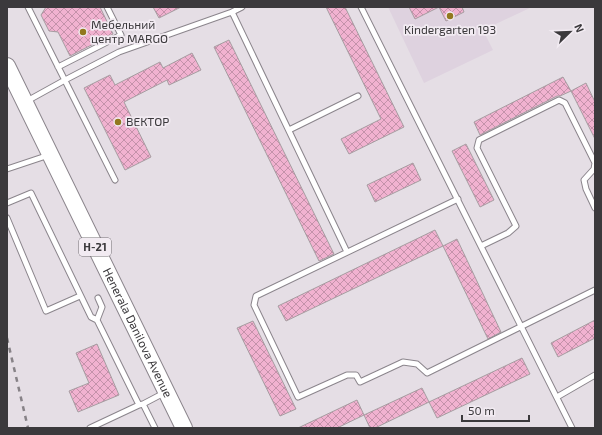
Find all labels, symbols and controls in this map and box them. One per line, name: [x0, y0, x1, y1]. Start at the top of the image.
marker: Kindergarten 193: [445, 11, 455, 21]
north arrow: [550, 12, 590, 52]
place label: Мебельний центр MARGO: [91, 17, 168, 45]
place label: Kindergarten 193: [404, 22, 496, 36]
text: N: [572, 22, 587, 34]
marker: Мебельний центр MARGO: [78, 27, 88, 37]
place label: ВЕКТОР: [126, 114, 169, 128]
marker: ВЕКТОР: [113, 117, 123, 127]
road number: Н-21: [79, 238, 111, 256]
street label: Henerala Danilova Avenue: [101, 265, 176, 400]
scale bar: [462, 397, 529, 423]
text: 50 m: [468, 403, 495, 417]

